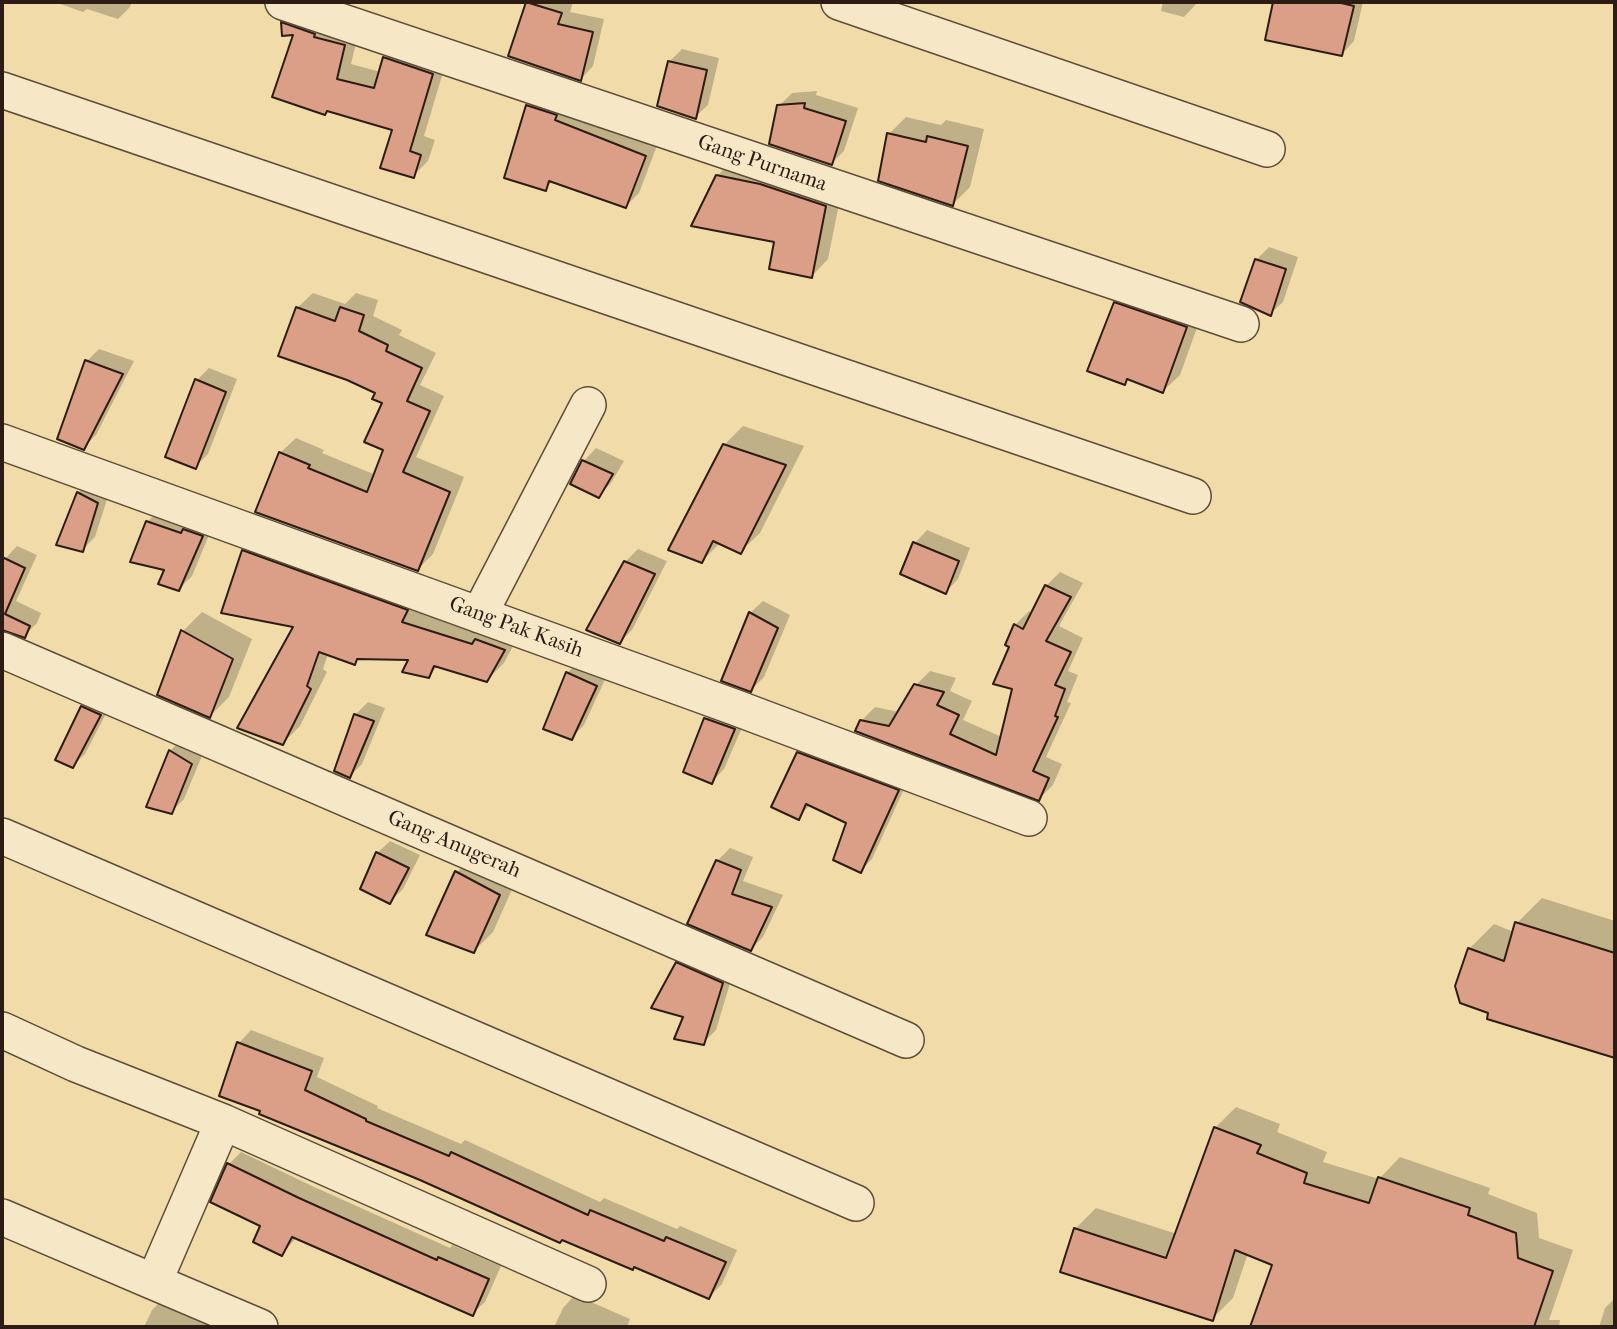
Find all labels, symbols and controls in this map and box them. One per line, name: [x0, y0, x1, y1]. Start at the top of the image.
street label: Gang Purnama: [694, 130, 830, 198]
street label: Gang Pak Kasih: [445, 592, 587, 664]
street label: Gang Anugerah: [384, 806, 524, 884]

